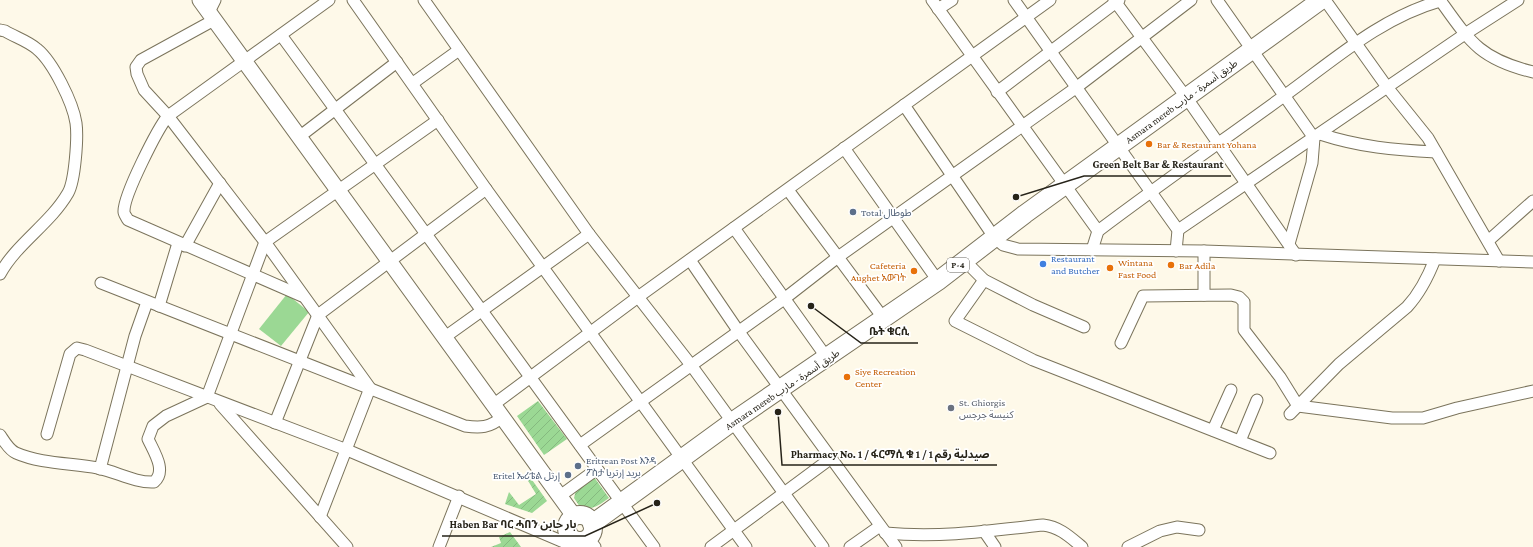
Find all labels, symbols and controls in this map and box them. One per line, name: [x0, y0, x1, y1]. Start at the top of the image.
street label: Asmara mereb طريق أسمرة - مارب: [1123, 57, 1240, 146]
marker: Bar & Restaurant Yohana: [1144, 139, 1154, 149]
place label: Bar & Restaurant Yohana: [1157, 139, 1257, 150]
callout: Green Belt Bar & Restaurant: [1084, 153, 1231, 176]
text: Green Belt Bar & Restaurant: [1093, 158, 1224, 170]
marker: Total طوطال: [848, 207, 858, 217]
place label: Total طوطال: [861, 207, 912, 219]
place label: Restaurant and Butcher: [1051, 253, 1100, 276]
place label: Wintana Fast Food: [1118, 257, 1157, 280]
road number: P-4: [947, 258, 969, 272]
marker: Restaurant and Butcher: [1038, 259, 1048, 269]
place label: Cafeteria Aughet አውገት: [851, 260, 906, 283]
marker: Bar Adila: [1166, 260, 1176, 270]
place label: Bar Adila: [1179, 260, 1216, 271]
marker: Wintana Fast Food: [1105, 263, 1115, 273]
marker: Cafeteria Aughet አውገት: [909, 266, 919, 276]
callout: ቤት ቁርሲ: [861, 320, 918, 343]
text: ቤት ቁርሲ: [869, 325, 910, 337]
street label: Asmara mereb طريق أسمرة - مارب: [723, 347, 842, 433]
place label: Siye Recreation Center: [855, 366, 916, 389]
marker: Siye Recreation Center: [842, 372, 852, 382]
place label: St. Ghiorgis كنيسة جرجس: [959, 397, 1014, 421]
marker: St. Ghiorgis كنيسة جرجس: [946, 403, 956, 413]
callout: Pharmacy No. 1 / ፋርማሲ ቁ 1 / صيدلية رقم 1: [782, 442, 997, 465]
text: Pharmacy No. 1 / ፋርማሲ ቁ 1 / صيدلية رقم 1: [791, 448, 990, 463]
place label: Eritrean Post እንዳ ፖስታ بريد إرتريا: [586, 455, 657, 479]
marker: Eritrean Post እንዳ ፖስታ بريد إرتريا: [573, 461, 583, 471]
place label: Eritel ኤሪቴል إرتل: [493, 470, 561, 482]
marker: Eritel ኤሪቴል إرتل: [563, 470, 573, 480]
callout: Haben Bar ባር ሓበን بار حابن: [442, 513, 585, 536]
text: Haben Bar ባር ሓበን بار حابن: [449, 518, 577, 531]

